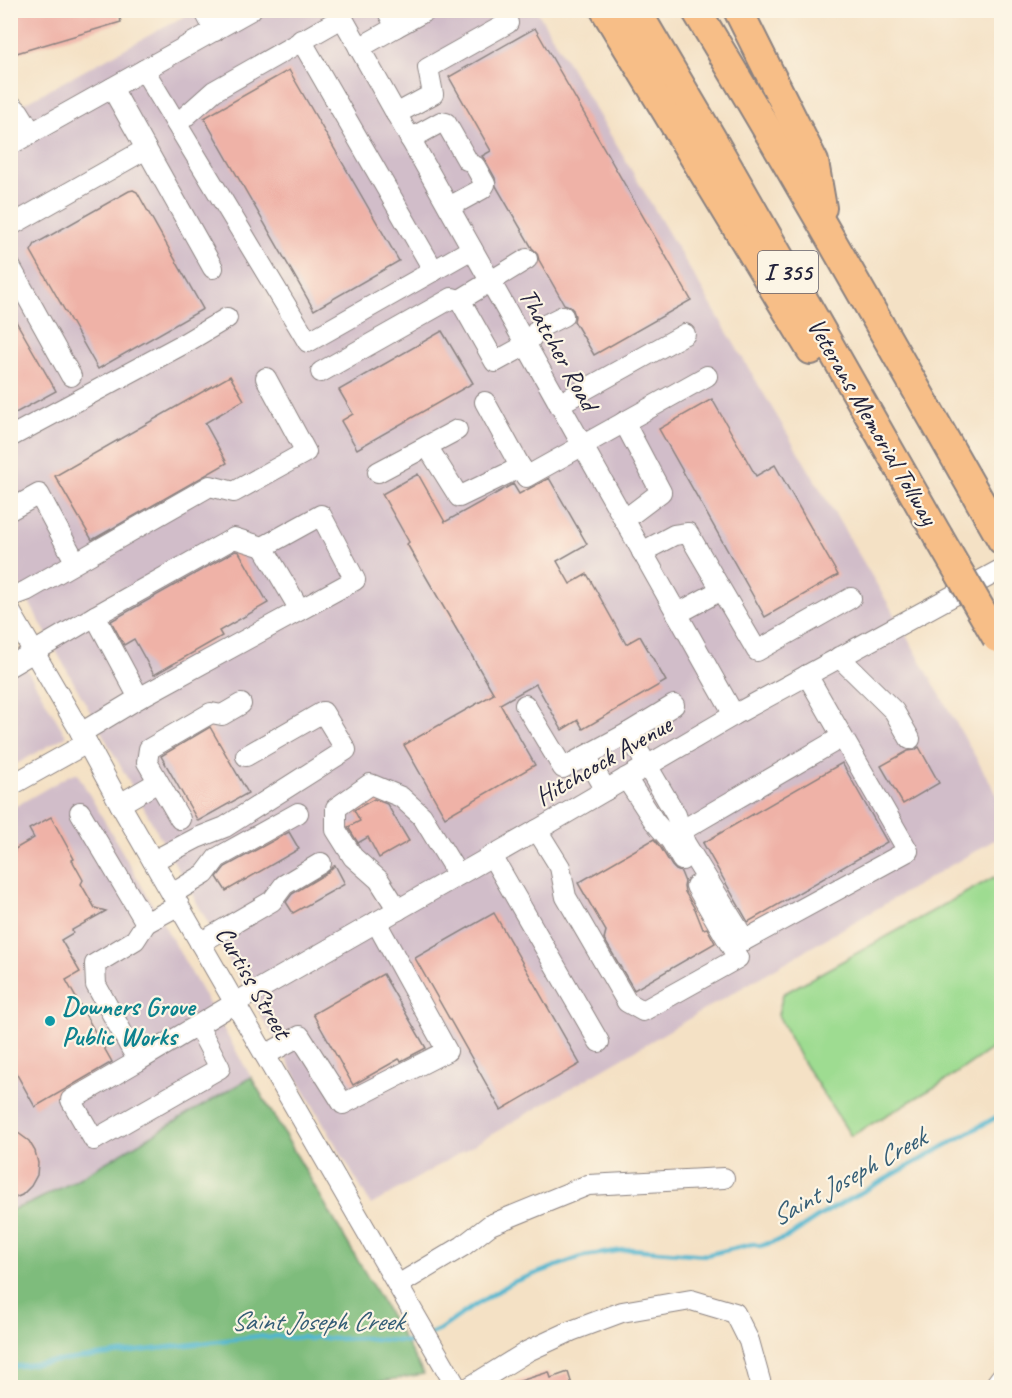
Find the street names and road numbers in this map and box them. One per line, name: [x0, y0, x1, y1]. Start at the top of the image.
road number: I 355: [758, 251, 818, 293]
street label: Thatcher Road: [511, 282, 607, 419]
street label: Veterans Memorial Tollway: [800, 312, 946, 533]
street label: Hitchcock Avenue: [529, 707, 679, 813]
street label: Curtiss Street: [208, 920, 300, 1047]

